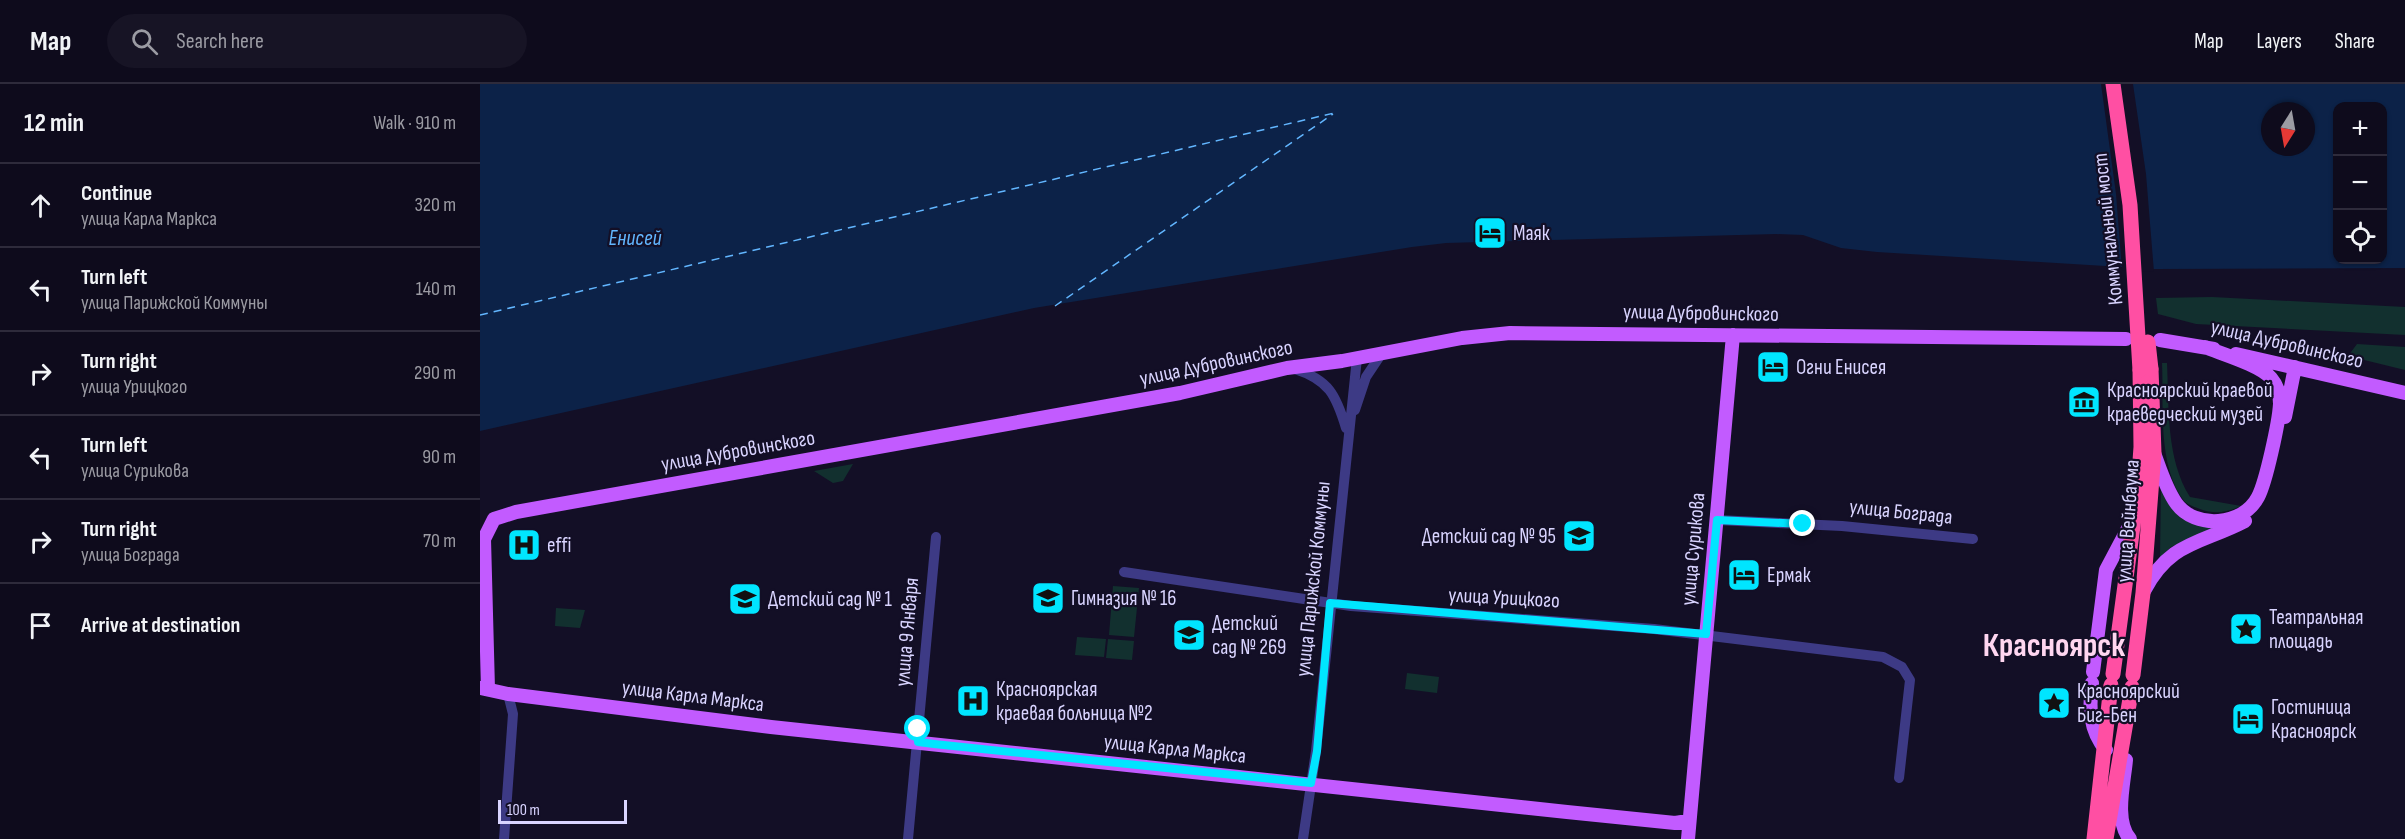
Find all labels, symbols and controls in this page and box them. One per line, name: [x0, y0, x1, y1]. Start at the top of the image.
search box: [107, 14, 527, 68]
text: Map: [30, 25, 71, 58]
icon: search: [128, 25, 161, 58]
text: Search here: [176, 28, 264, 55]
text: Map: [2194, 29, 2223, 54]
text: Layers: [2256, 29, 2302, 54]
text: Share: [2335, 29, 2375, 54]
north arrow: [2261, 102, 2315, 156]
map controls: [2333, 102, 2387, 264]
button: +: [2333, 102, 2387, 156]
text: 12 min: [24, 108, 84, 139]
text: Walk · 910 m: [373, 111, 456, 135]
street label: Коммунальный мост: [2088, 152, 2128, 306]
button: −: [2333, 156, 2387, 210]
text: Continue: [81, 180, 152, 207]
icon: ahead: [24, 189, 57, 222]
text: 320 m: [414, 193, 456, 217]
text: улица Карла Маркса: [81, 207, 217, 231]
button: locate: [2333, 210, 2387, 264]
hotel icon: Маяк: [1472, 215, 1508, 251]
place label: Маяк: [1513, 221, 1550, 246]
water label: Енисей: [608, 225, 662, 252]
text: Turn left: [81, 264, 147, 291]
icon: left: [24, 273, 57, 306]
text: 140 m: [416, 277, 456, 301]
text: улица Парижской Коммуны: [81, 291, 268, 315]
street label: улица Дубровинского: [1623, 299, 1779, 327]
street label: улица Дубровинского: [2208, 314, 2366, 374]
street label: улица Дубровинского: [1137, 335, 1295, 391]
text: Turn right: [81, 348, 157, 375]
hotel icon: Огни Енисея: [1755, 349, 1791, 385]
place label: Огни Енисея: [1796, 355, 1886, 380]
icon: right: [24, 357, 57, 390]
text: 290 m: [414, 361, 456, 385]
text: улица Урицкого: [81, 375, 187, 399]
place label: Красноярский краевой краеведческий музей: [2107, 378, 2272, 427]
museum icon: Красноярский краевой краеведческий музей: [2066, 384, 2102, 420]
street label: улица Дубровинского: [659, 425, 817, 477]
text: Turn left: [81, 432, 147, 459]
icon: left: [24, 441, 57, 474]
text: 90 m: [422, 445, 456, 469]
text: улица Сурикова: [81, 459, 189, 483]
street label: улица Вейнбаума: [2111, 459, 2145, 583]
street label: улица Парижской Коммуны: [1290, 480, 1336, 678]
street label: улица Сурикова: [1676, 491, 1710, 607]
street label: улица Бограда: [1848, 494, 1954, 530]
route end: [1789, 510, 1815, 536]
text: Turn right: [81, 516, 157, 543]
school or university icon: Детский сад № 95: [1561, 518, 1597, 554]
place label: Детский сад № 95: [1422, 524, 1556, 549]
icon: right: [24, 525, 57, 558]
hospital icon: effi: [506, 527, 542, 563]
text: 70 m: [423, 529, 456, 553]
place label: effi: [547, 533, 571, 558]
text: улица Бограда: [81, 543, 180, 567]
hotel icon: Ермак: [1726, 557, 1762, 593]
place label: Ермак: [1767, 563, 1811, 588]
street label: улица 9 Января: [890, 577, 924, 687]
school or university icon: Гимназия № 16: [1030, 580, 1066, 616]
school or university icon: Детский сад № 1: [727, 581, 763, 617]
street label: улица Урицкого: [1448, 583, 1560, 613]
place label: Гимназия № 16: [1071, 586, 1177, 611]
place label: Детский сад № 1: [768, 587, 893, 612]
place label: Театральная площадь: [2269, 605, 2363, 654]
icon: arrive: [24, 609, 57, 642]
place label: Детский сад № 269: [1212, 611, 1286, 660]
place icon: Театральная площадь: [2228, 611, 2264, 647]
text: Arrive at destination: [81, 612, 240, 639]
school or university icon: Детский сад № 269: [1171, 617, 1207, 653]
district label: Красноярск: [1983, 626, 2125, 666]
street label: улица Карла Маркса: [621, 675, 765, 717]
place label: Красноярская краевая больница №2: [996, 677, 1153, 726]
place label: Красноярский Биг-Бен: [2077, 679, 2180, 728]
hospital icon: Красноярская краевая больница №2: [955, 683, 991, 719]
place icon: Красноярский Биг-Бен: [2036, 685, 2072, 721]
place label: Гостиница Красноярск: [2271, 695, 2356, 744]
hotel icon: Гостиница Красноярск: [2230, 701, 2266, 737]
route start: [904, 715, 930, 741]
street label: улица Карла Маркса: [1103, 729, 1247, 769]
scale bar: [498, 797, 627, 824]
text: 100 m: [507, 801, 540, 820]

